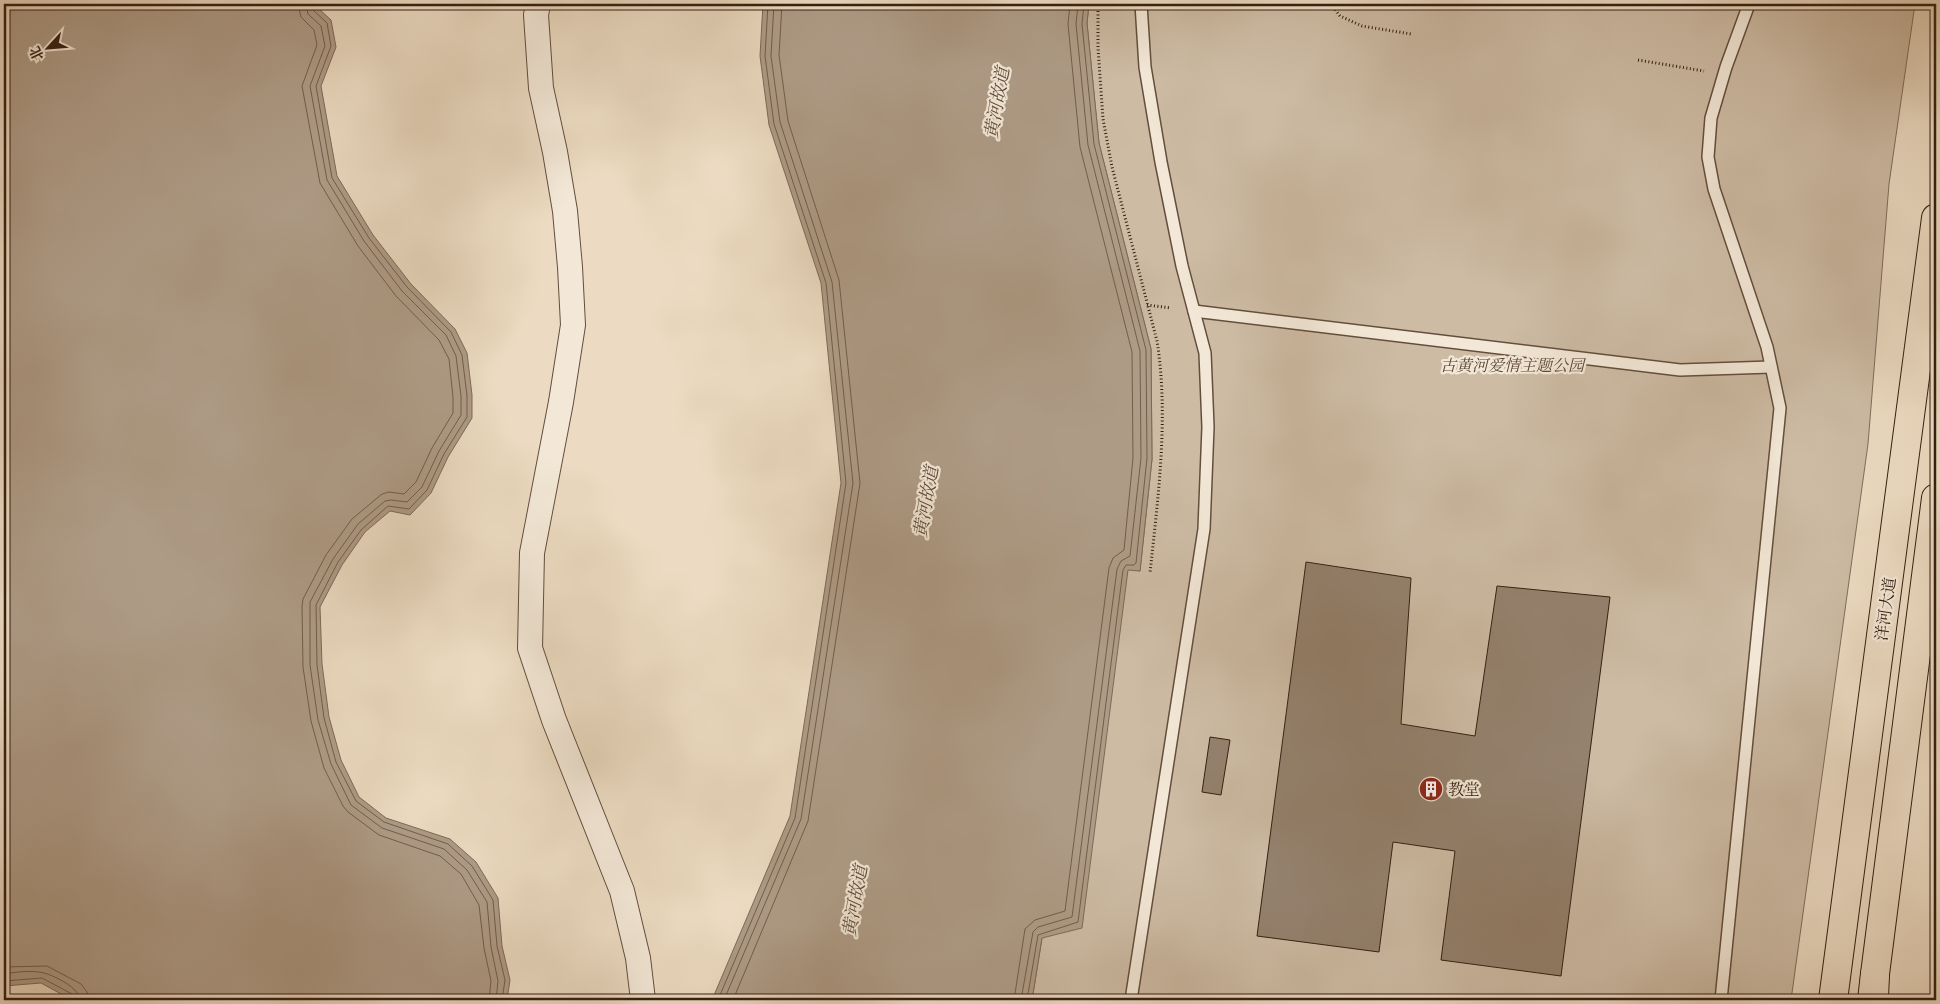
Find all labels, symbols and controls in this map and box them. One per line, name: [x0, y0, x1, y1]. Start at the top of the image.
north arrow: [22, 22, 72, 72]
text: 北: [25, 43, 47, 64]
water label: 黄河故道: [980, 63, 1015, 140]
park label: 古黄河爱情主题公园: [1440, 355, 1587, 375]
water label: 黄河故道: [909, 462, 944, 539]
street label: 洋河大道: [1871, 576, 1899, 642]
building icon: 教堂: [1418, 776, 1444, 802]
place label: 教堂: [1448, 779, 1480, 799]
water label: 黄河故道: [838, 861, 873, 938]

